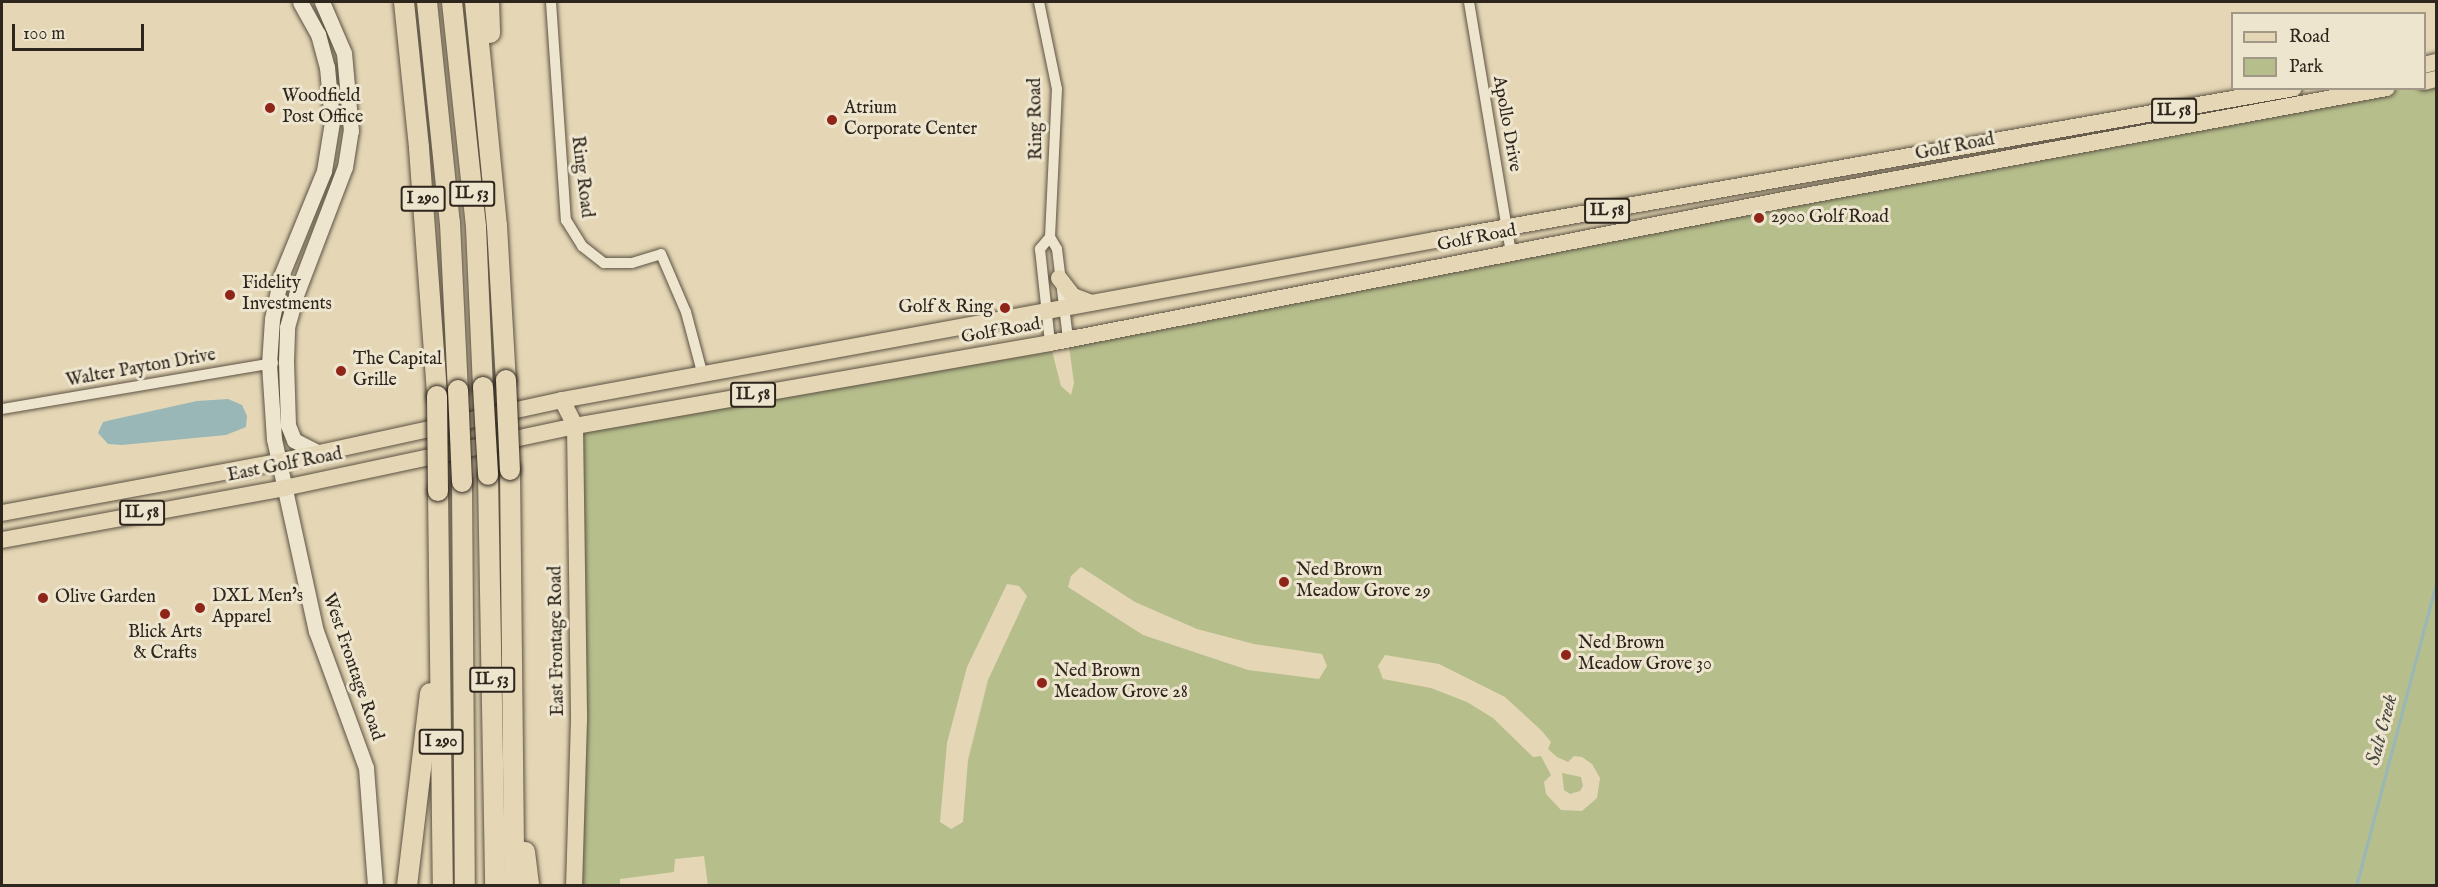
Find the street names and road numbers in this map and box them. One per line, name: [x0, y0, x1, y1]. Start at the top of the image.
street label: Apollo Drive: [1487, 74, 1525, 174]
street label: Ring Road: [1025, 78, 1049, 160]
road number: IL 58: [2150, 98, 2198, 124]
street label: Golf Road: [1914, 130, 1996, 166]
street label: Ring Road: [565, 135, 597, 219]
road number: IL 53: [448, 181, 496, 207]
road number: I 290: [400, 186, 446, 212]
road number: IL 58: [1583, 198, 1631, 224]
street label: Golf Road: [1436, 221, 1518, 257]
street label: Golf Road: [960, 314, 1042, 350]
street label: Walter Payton Drive: [64, 345, 218, 393]
road number: IL 58: [729, 382, 777, 408]
street label: East Golf Road: [226, 444, 344, 488]
road number: IL 58: [118, 500, 166, 526]
street label: East Frontage Road: [546, 566, 570, 716]
street label: West Frontage Road: [317, 590, 387, 744]
road number: IL 53: [468, 667, 516, 693]
road number: I 290: [418, 729, 464, 755]

